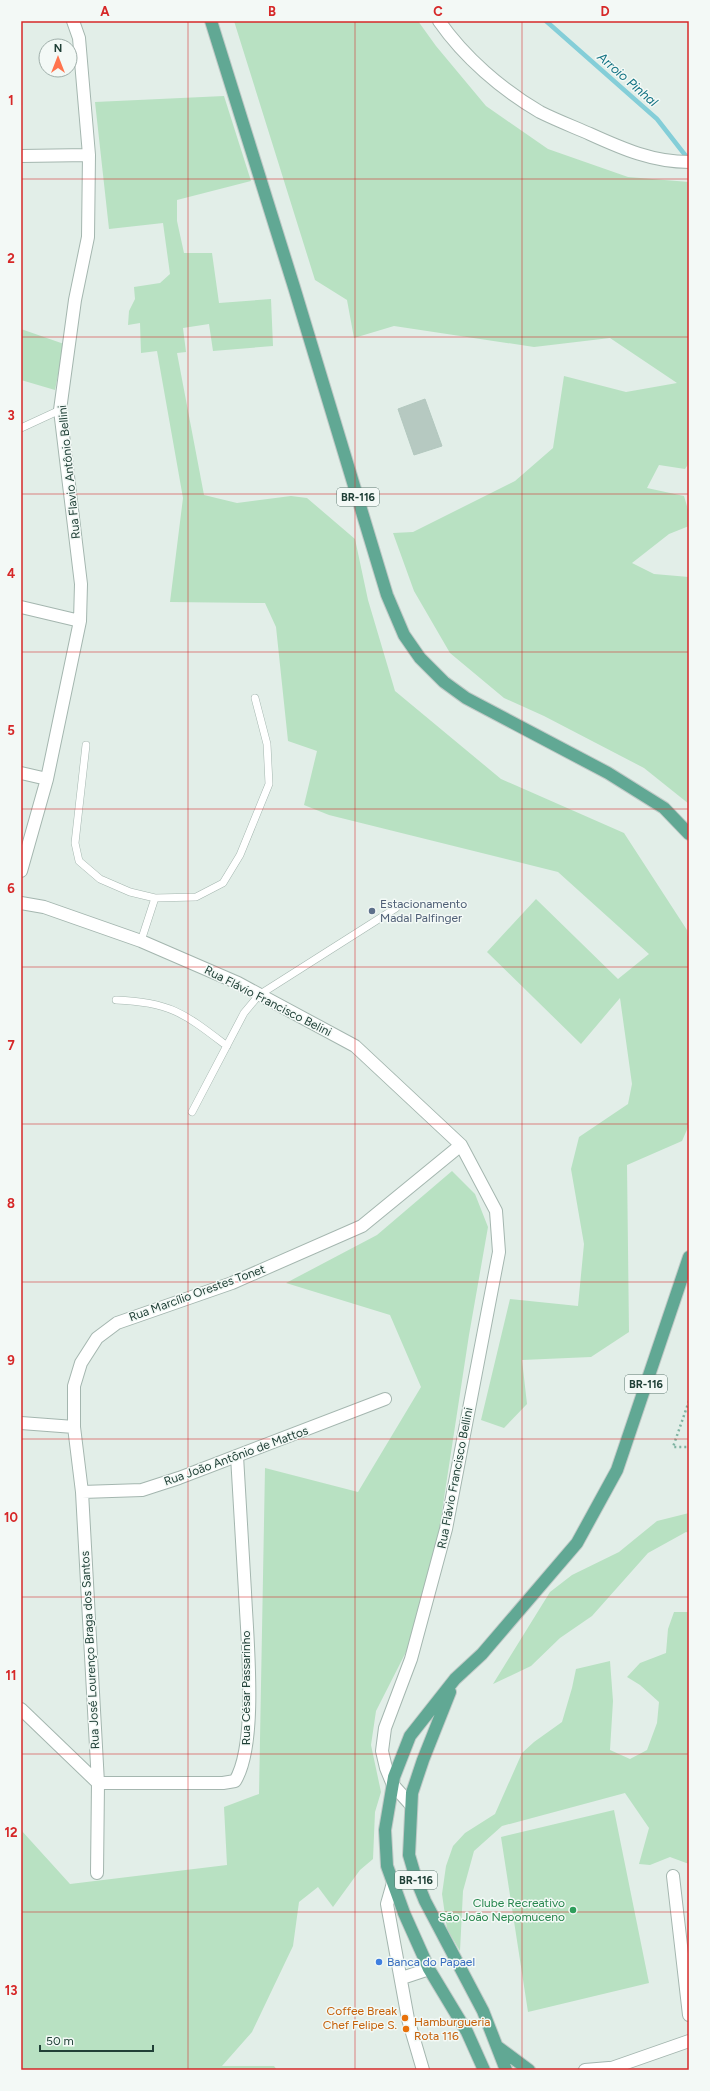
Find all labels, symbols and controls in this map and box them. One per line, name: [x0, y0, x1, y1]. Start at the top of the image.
text: A: [100, 4, 110, 19]
text: B: [268, 4, 276, 19]
text: C: [433, 4, 443, 19]
text: D: [600, 4, 610, 19]
north arrow: [38, 38, 78, 78]
text: N: [54, 42, 62, 55]
water label: Arroio Pinhal: [594, 49, 661, 110]
text: 1: [8, 93, 14, 108]
text: 2: [7, 251, 15, 266]
street label: Rua Flavio Antônio Bellini: [55, 404, 83, 540]
text: 3: [7, 408, 15, 423]
road number: BR-116: [337, 488, 379, 506]
text: 4: [7, 566, 15, 581]
text: 5: [7, 723, 15, 738]
text: 6: [7, 881, 15, 896]
place label: Estacionamento Madal Palfinger: [380, 897, 467, 925]
marker: Estacionamento Madal Palfinger: [367, 906, 377, 916]
street label: Rua Flávio Francisco Belini: [202, 963, 334, 1039]
text: 7: [7, 1038, 15, 1053]
text: 8: [7, 1196, 15, 1211]
street label: Rua Marcílio Orestes Tonet: [127, 1262, 267, 1324]
text: 9: [7, 1353, 15, 1368]
road number: BR-116: [625, 1375, 667, 1393]
street label: Rua Flávio Francisco Bellini: [434, 1406, 476, 1550]
street label: Rua João Antônio de Mattos: [162, 1423, 310, 1489]
text: 10: [4, 1510, 18, 1525]
street label: Rua José Lourenço Braga dos Santos: [78, 1550, 102, 1750]
street label: Rua César Passarinho: [239, 1631, 253, 1745]
text: 11: [6, 1668, 16, 1683]
text: 12: [4, 1825, 18, 1840]
road number: BR-116: [395, 1871, 437, 1889]
place label: Clube Recreativo São João Nepomuceno: [439, 1896, 565, 1924]
marker: Clube Recreativo São João Nepomuceno: [568, 1905, 578, 1915]
place label: Banca do Papael: [387, 1955, 475, 1969]
marker: Banca do Papael: [374, 1957, 384, 1967]
text: 13: [5, 1983, 17, 1998]
place label: Coffee Break Chef Felipe S.: [323, 2004, 397, 2032]
marker: Coffee Break Chef Felipe S.: [400, 2013, 410, 2023]
place label: Hamburgueria Rota 116: [414, 2015, 490, 2043]
marker: Hamburgueria Rota 116: [401, 2024, 411, 2034]
scale bar: [40, 2027, 153, 2053]
text: 50 m: [46, 2034, 74, 2048]

